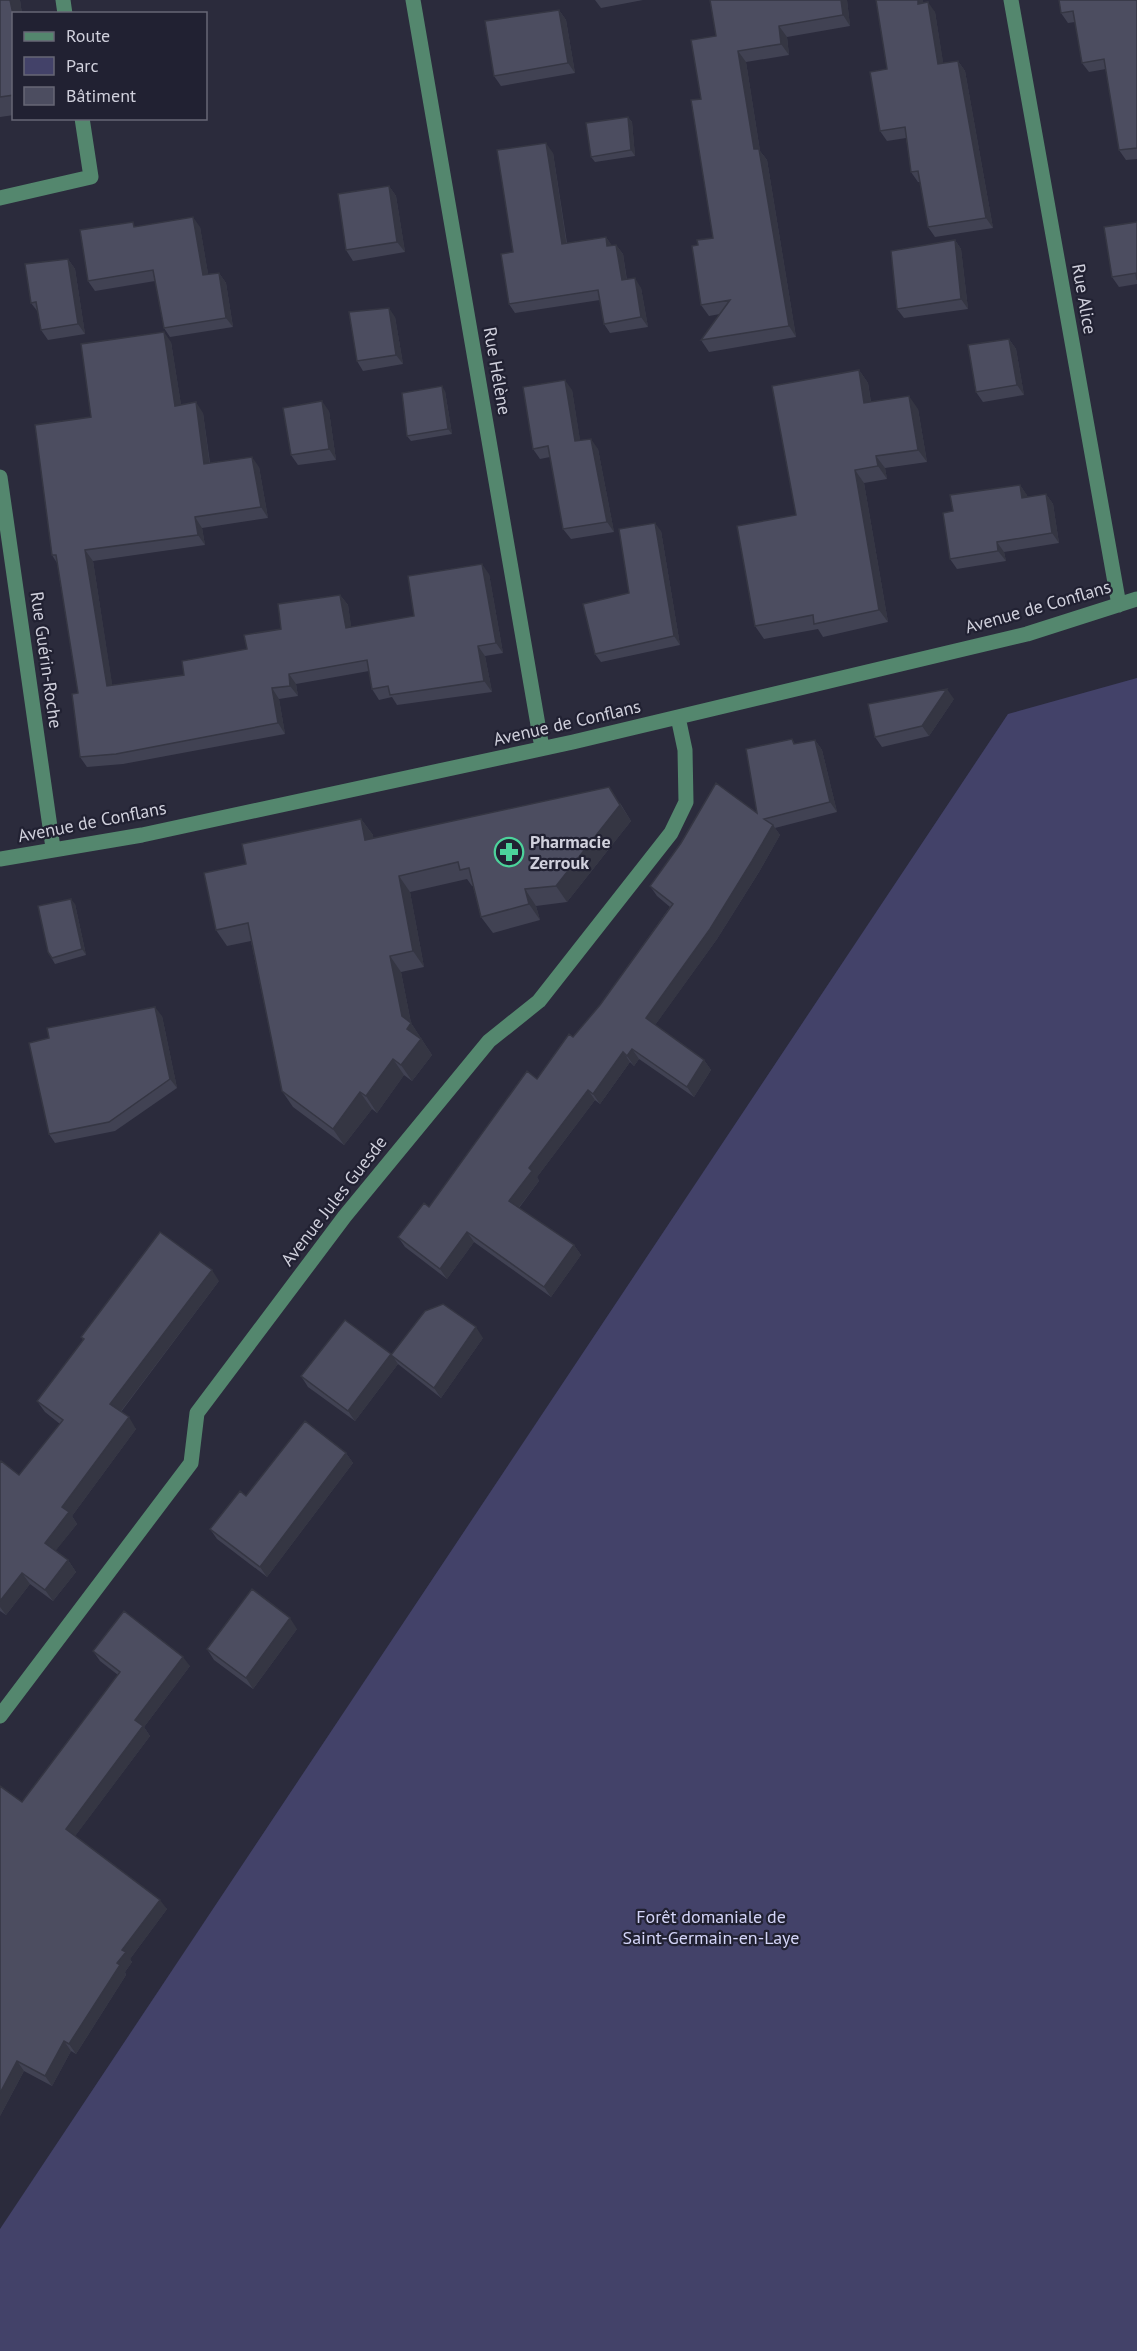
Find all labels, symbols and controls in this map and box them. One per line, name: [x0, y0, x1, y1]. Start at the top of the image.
legend: [12, 12, 207, 120]
text: Route: [66, 24, 110, 47]
text: Parc: [66, 54, 99, 77]
text: Bâtiment: [66, 84, 136, 107]
street label: Rue Alice: [1067, 262, 1102, 336]
street label: Rue Hélène: [478, 325, 517, 417]
street label: Avenue de Conflans: [962, 575, 1113, 638]
street label: Rue Guérin-Roche: [26, 590, 67, 730]
street label: Avenue de Conflans: [491, 694, 643, 751]
street label: Avenue de Conflans: [16, 796, 168, 847]
place label: Pharmacie Zerrouk: [530, 830, 611, 874]
pharmacy icon: Pharmacie Zerrouk: [493, 836, 525, 868]
street label: Avenue Jules Guesde: [276, 1131, 392, 1270]
park label: Forêt domaniale de Saint-Germain-en-Laye: [623, 1905, 799, 1949]

